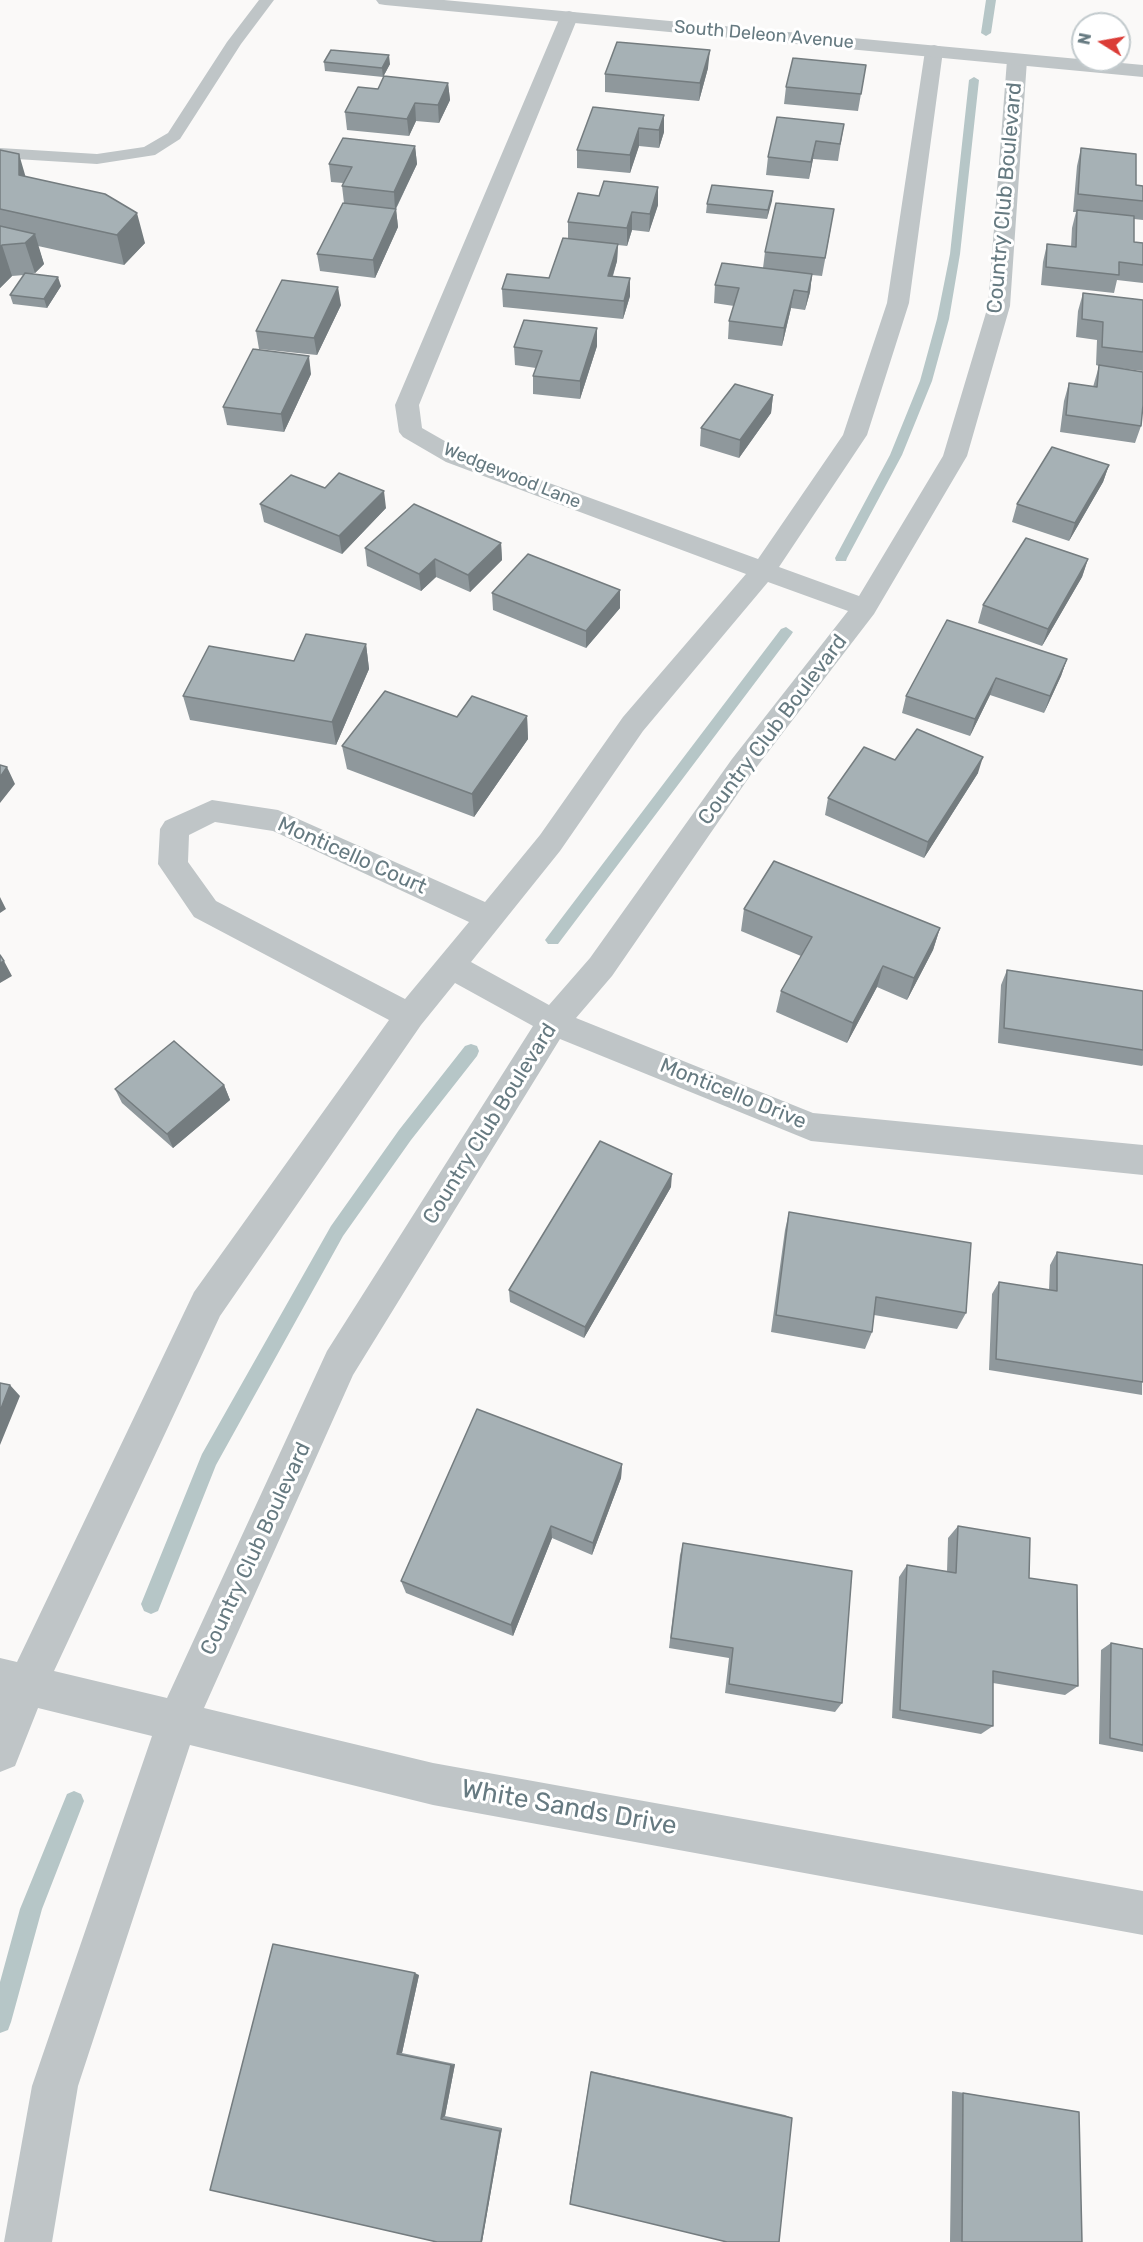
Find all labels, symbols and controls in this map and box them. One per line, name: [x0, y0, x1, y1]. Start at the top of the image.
north arrow: [1071, 12, 1131, 72]
street label: South Deleon Avenue: [673, 16, 855, 54]
text: N: [1074, 31, 1095, 46]
street label: Country Club Boulevard: [982, 81, 1028, 315]
street label: Wedgewood Lane: [440, 439, 584, 513]
street label: Country Club Boulevard: [693, 630, 853, 830]
street label: Monticello Court: [274, 812, 430, 900]
street label: Country Club Boulevard: [418, 1019, 562, 1229]
street label: Monticello Drive: [656, 1053, 810, 1135]
street label: Country Club Boulevard: [196, 1439, 316, 1659]
street label: White Sands Drive: [459, 1774, 679, 1842]

